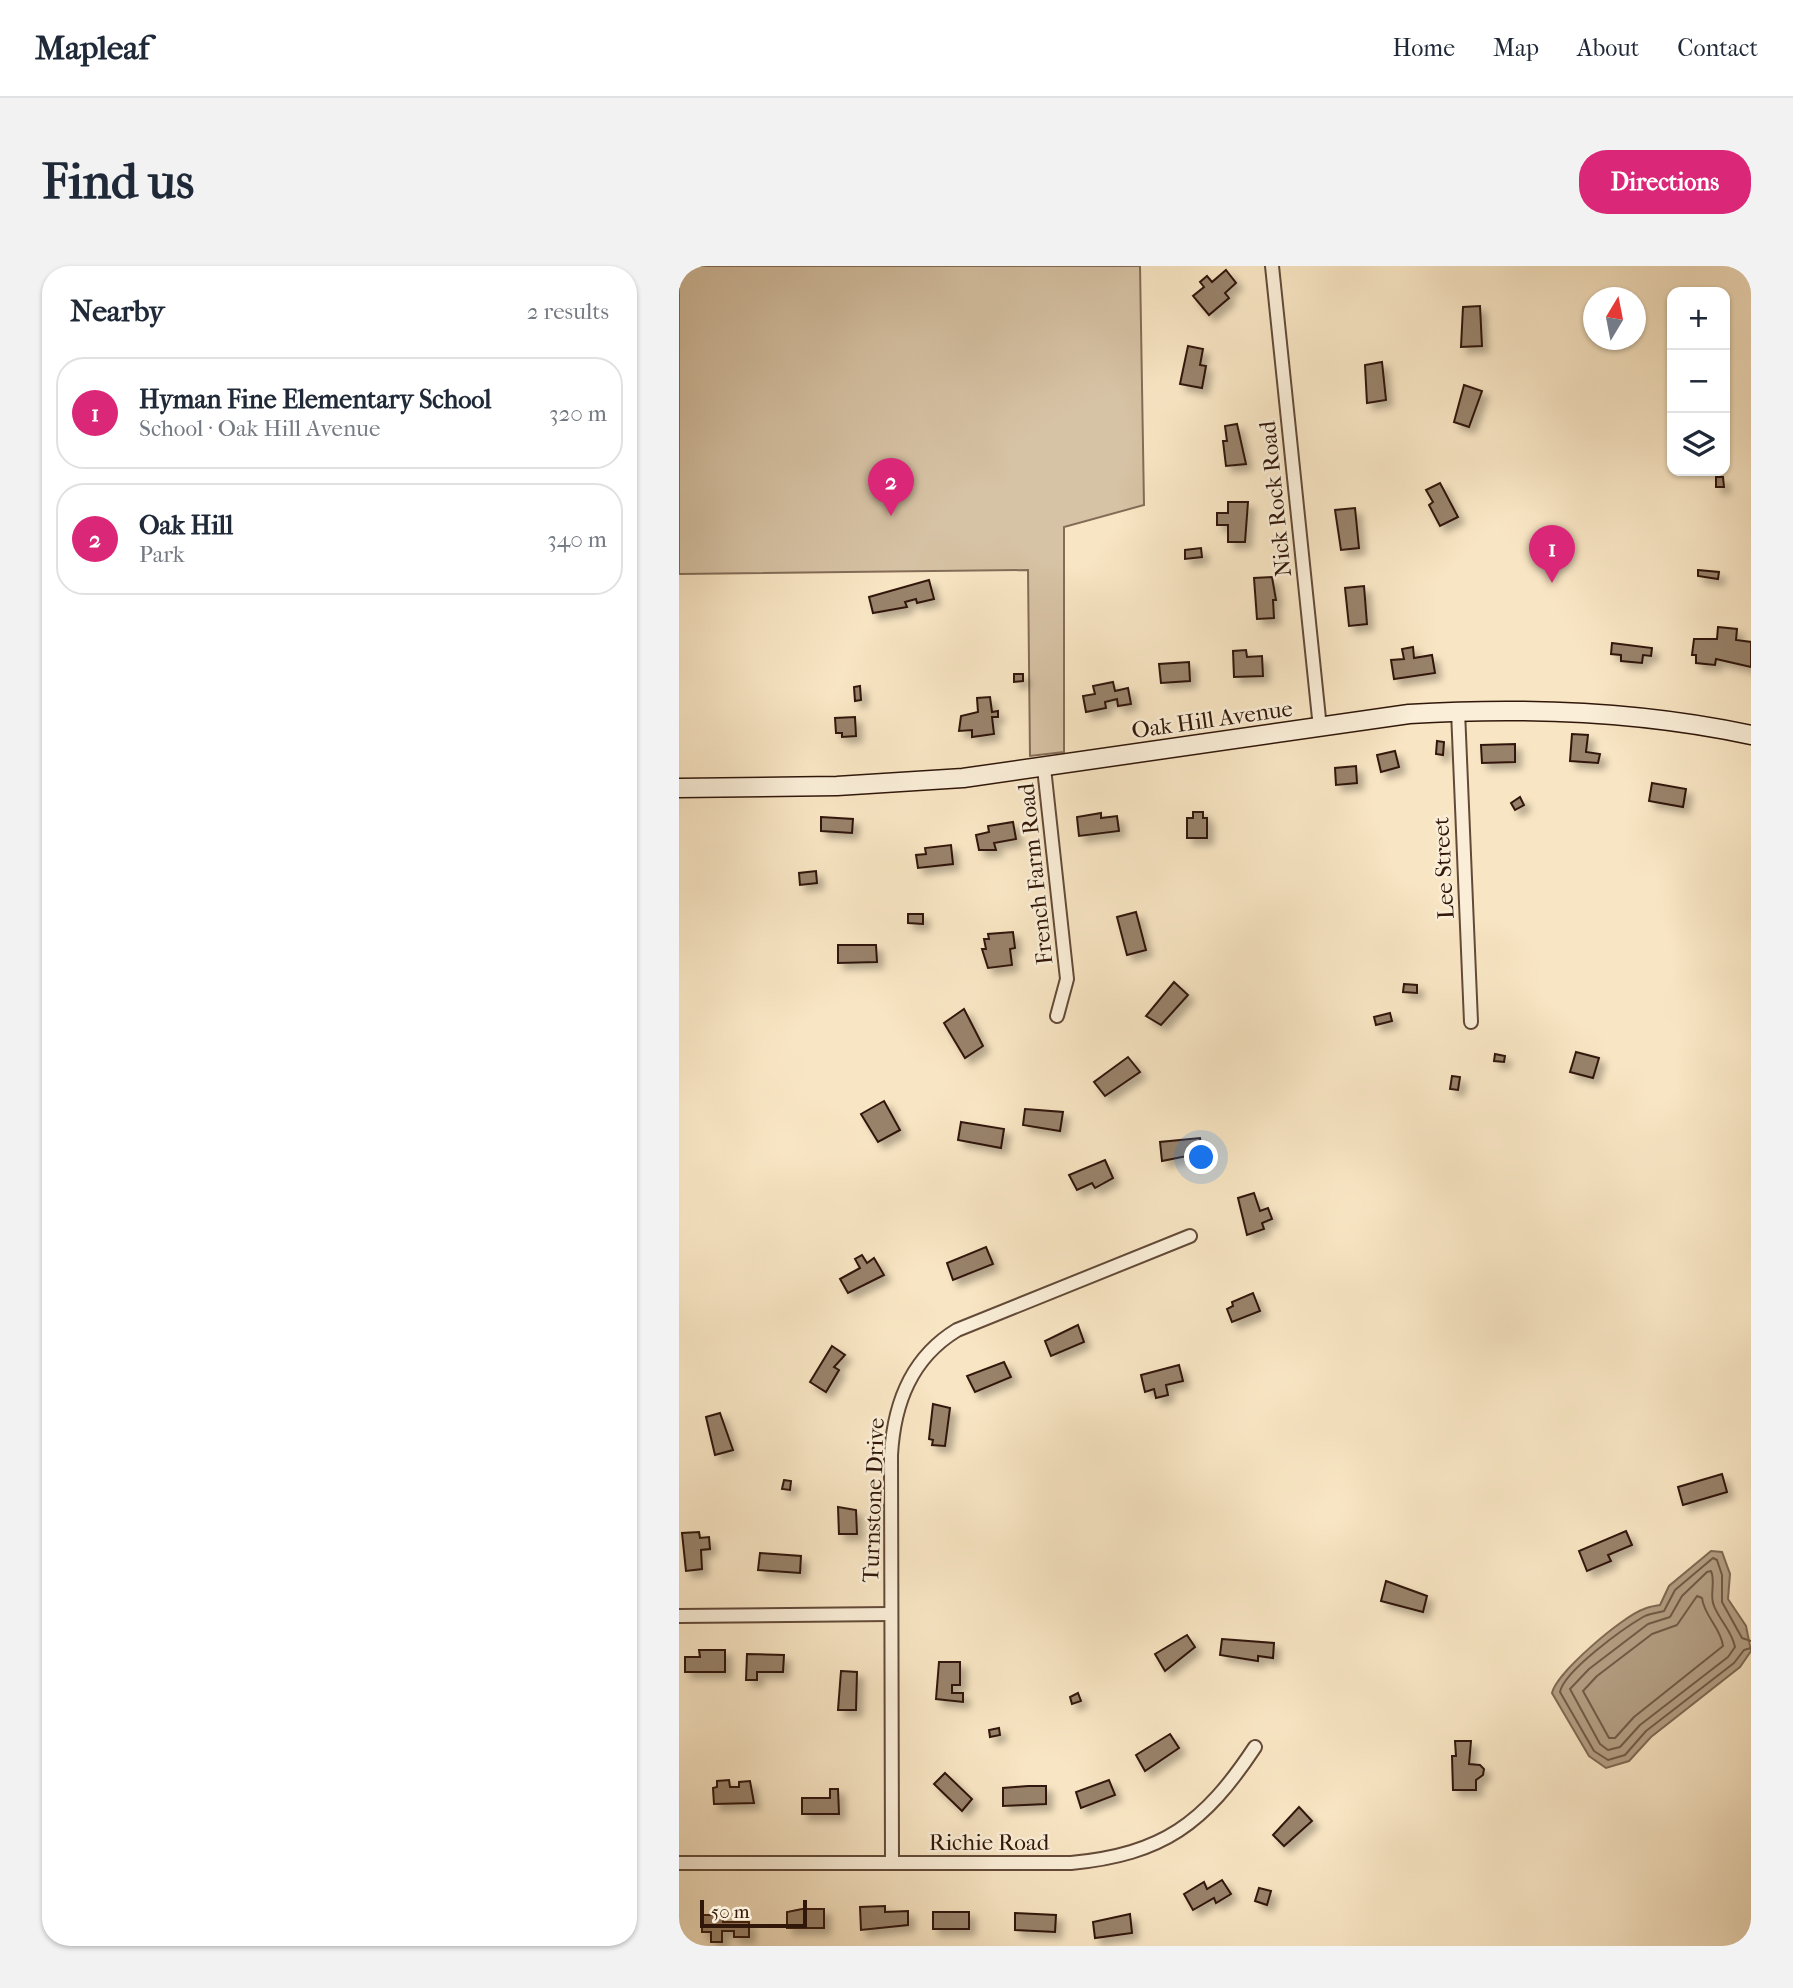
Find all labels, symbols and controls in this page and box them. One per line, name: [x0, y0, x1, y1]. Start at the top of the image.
text: Mapleaf: [35, 29, 149, 68]
text: Home: [1393, 34, 1455, 62]
text: Map: [1493, 34, 1539, 62]
text: About: [1577, 34, 1639, 62]
text: Contact: [1677, 34, 1758, 62]
button: Directions: [1579, 150, 1751, 214]
text: Find us: [42, 153, 194, 211]
north arrow: [1583, 287, 1646, 350]
map controls: [1667, 287, 1730, 476]
button: +: [1667, 287, 1730, 350]
text: Nearby: [70, 294, 165, 329]
text: 2 results: [527, 298, 609, 325]
button: −: [1667, 350, 1730, 413]
text: Hyman Fine Elementary School: [139, 384, 492, 415]
text: 1: [91, 400, 99, 427]
text: 320 m: [549, 400, 607, 427]
button: layers: [1667, 413, 1730, 476]
text: School · Oak Hill Avenue: [139, 415, 380, 442]
street label: Nick Rock Road: [1254, 419, 1297, 578]
pin: 2: [868, 458, 914, 516]
text: Oak Hill: [139, 510, 233, 541]
pin: 1: [1529, 525, 1575, 583]
text: 2: [89, 526, 101, 553]
text: 340 m: [547, 526, 607, 553]
text: Park: [139, 541, 185, 568]
street label: Oak Hill Avenue: [1130, 695, 1294, 744]
street label: French Farm Road: [1012, 781, 1058, 966]
street label: Lee Street: [1427, 816, 1460, 920]
your location: [1184, 1140, 1218, 1174]
street label: Turnstone Drive: [857, 1417, 890, 1583]
street label: Richie Road: [929, 1829, 1050, 1856]
scale bar: [700, 1897, 807, 1929]
text: 50 m: [711, 1901, 750, 1923]

